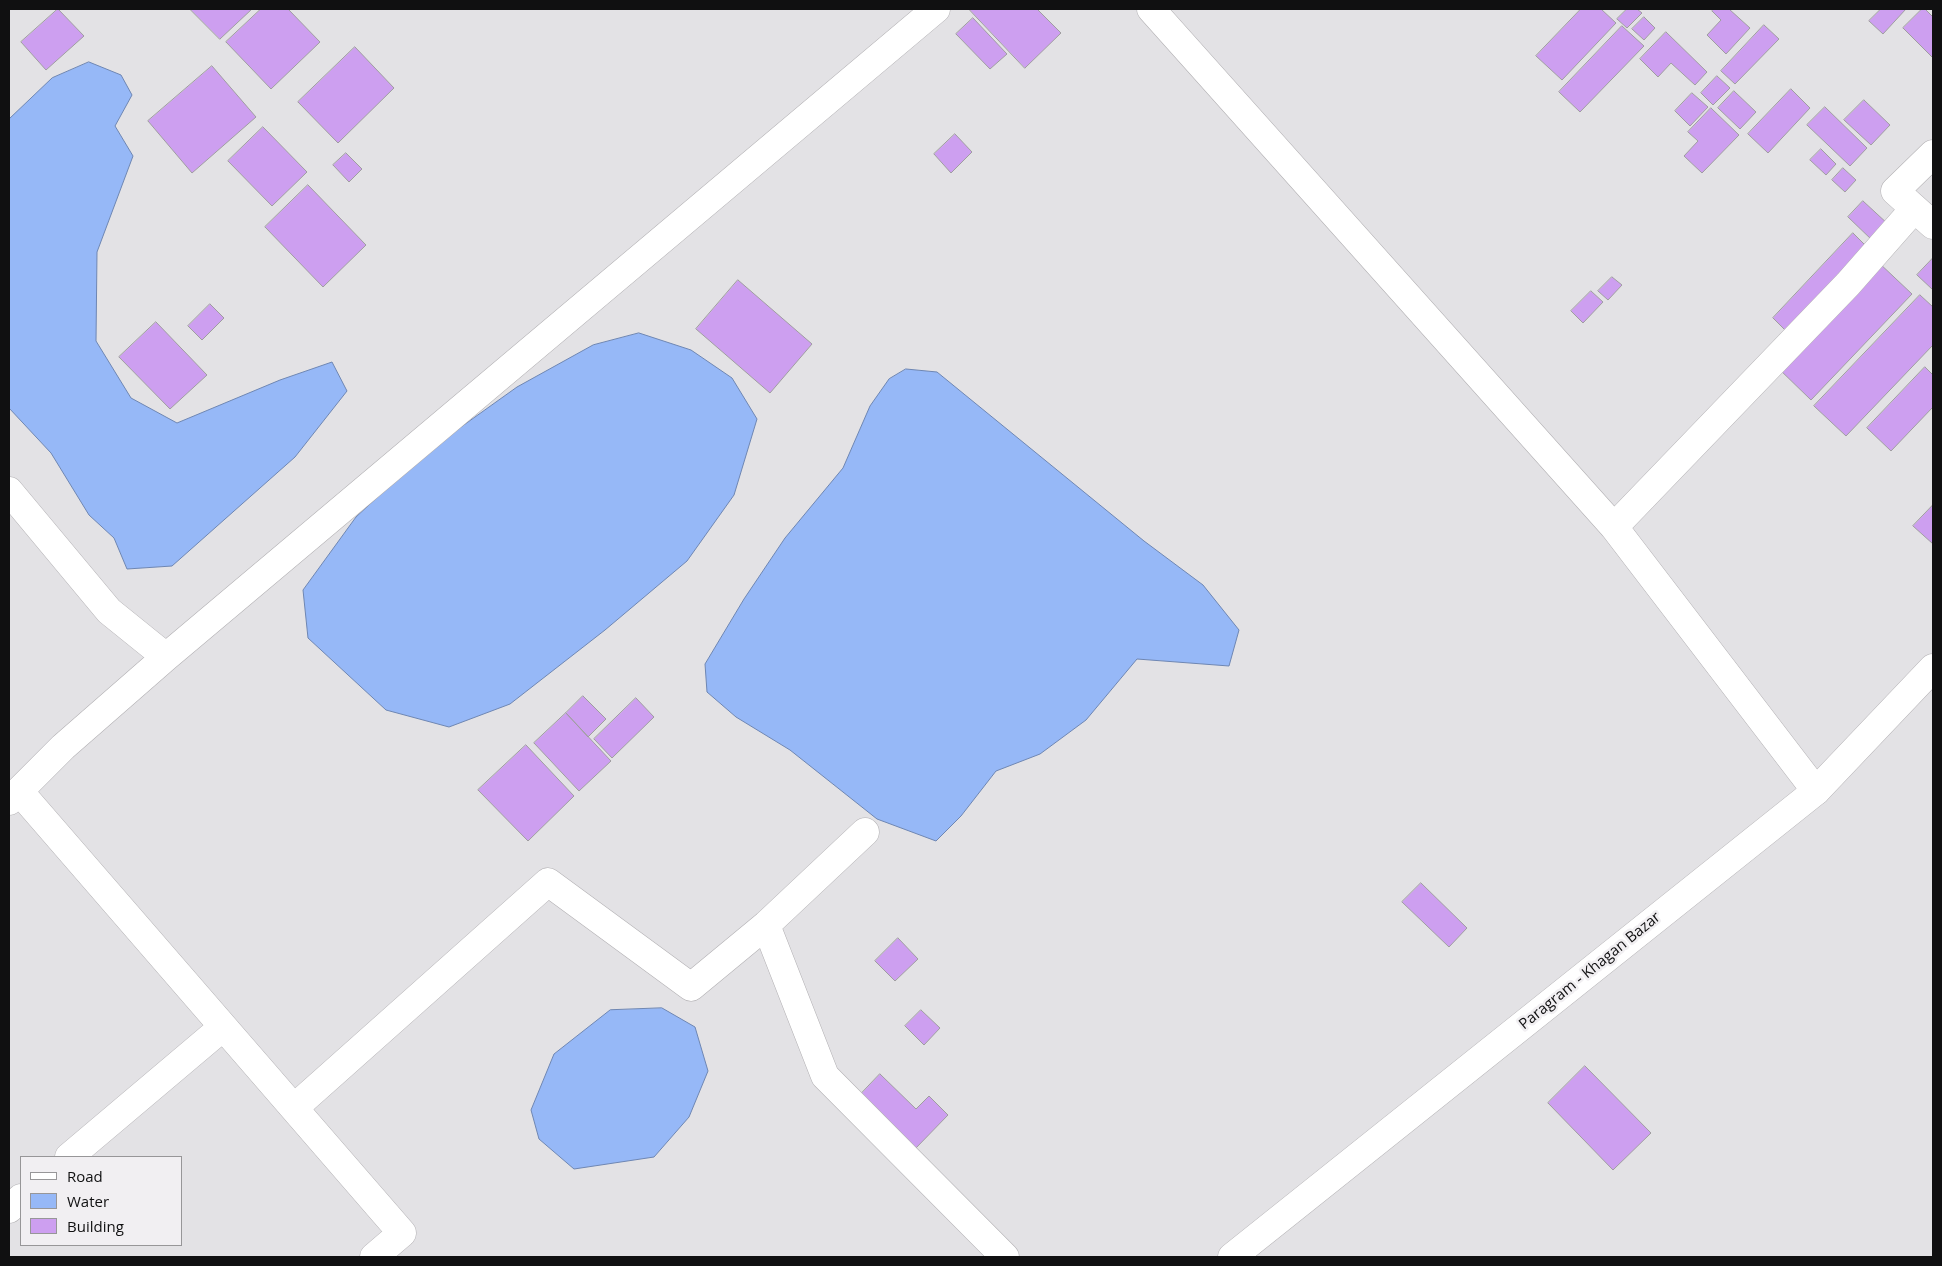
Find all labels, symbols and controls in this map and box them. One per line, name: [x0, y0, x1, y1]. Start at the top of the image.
street label: Paragram - Khagan Bazar: [1516, 908, 1664, 1034]
legend: [20, 1156, 182, 1246]
text: Road: [67, 1166, 103, 1186]
text: Water: [67, 1191, 109, 1211]
text: Building: [67, 1216, 124, 1236]

